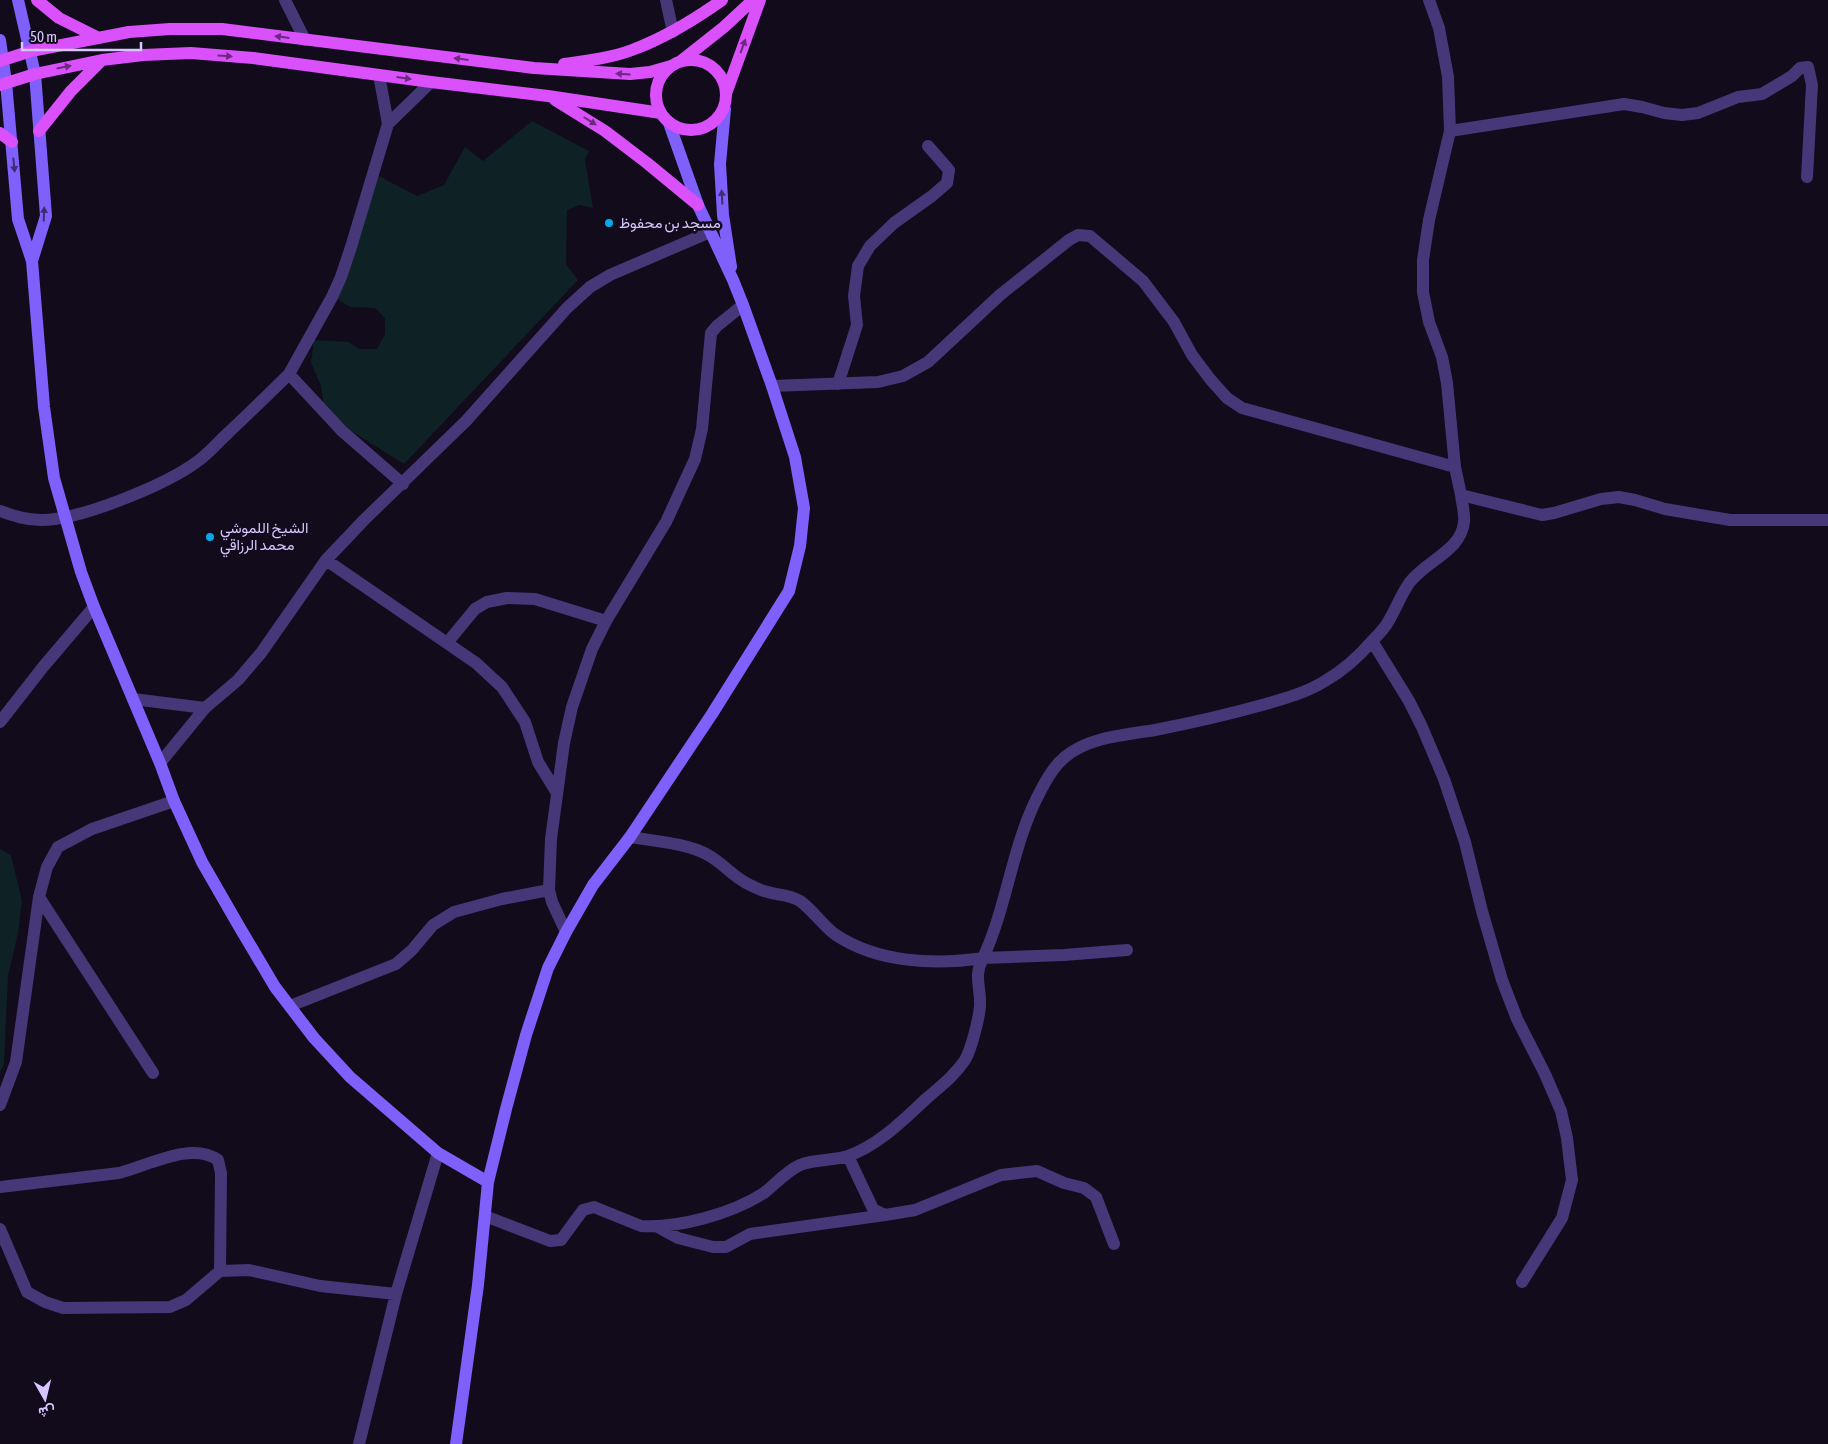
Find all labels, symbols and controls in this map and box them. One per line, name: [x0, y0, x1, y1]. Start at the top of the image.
scale bar: [22, 20, 141, 52]
text: 50 m: [30, 28, 57, 45]
one-way arrow: [274, 33, 290, 41]
one-way arrow: [740, 38, 747, 53]
one-way arrow: [218, 52, 234, 60]
one-way arrow: [453, 55, 469, 63]
one-way arrow: [56, 63, 72, 71]
one-way arrow: [614, 69, 630, 77]
one-way arrow: [396, 74, 412, 82]
one-way arrow: [583, 117, 596, 126]
one-way arrow: [10, 158, 18, 174]
one-way arrow: [717, 188, 725, 204]
one-way arrow: [40, 205, 48, 221]
place label: مسجد بن محفوظ: [619, 214, 721, 233]
marker: مسجد بن محفوظ: [603, 217, 615, 229]
place label: الشيخ اللموشي محمد الرزاقي: [220, 519, 309, 558]
marker: الشيخ اللموشي محمد الرزاقي: [204, 531, 216, 543]
north arrow: [20, 1374, 70, 1424]
text: ش: [37, 1402, 56, 1421]

